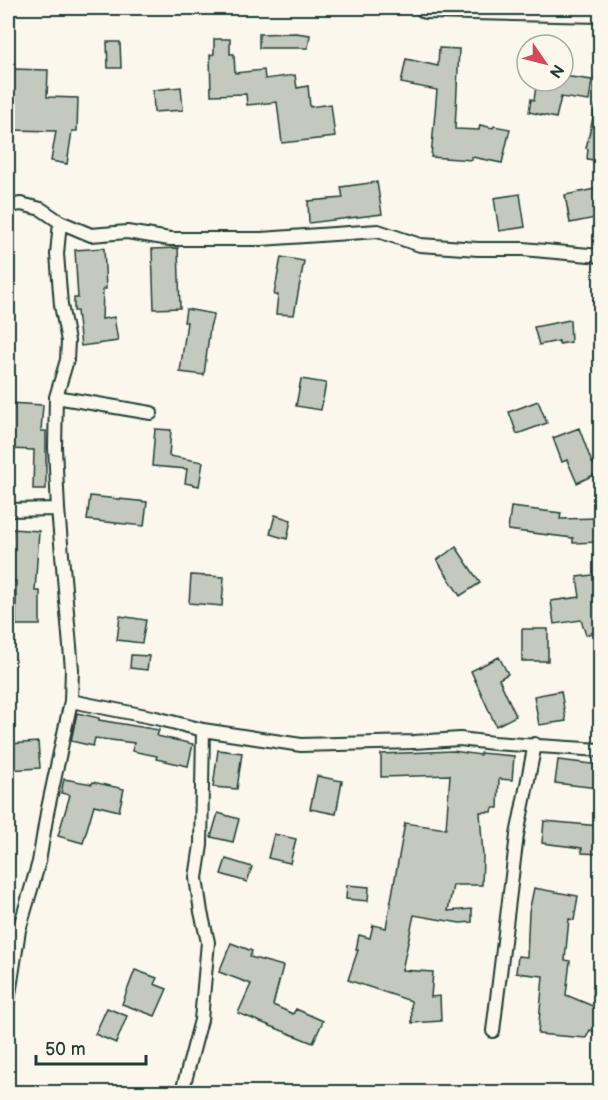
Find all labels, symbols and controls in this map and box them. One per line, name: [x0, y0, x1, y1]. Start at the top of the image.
north arrow: [515, 33, 575, 93]
text: N: [545, 60, 567, 81]
scale bar: [36, 1028, 146, 1066]
text: 50 m: [45, 1039, 86, 1060]

